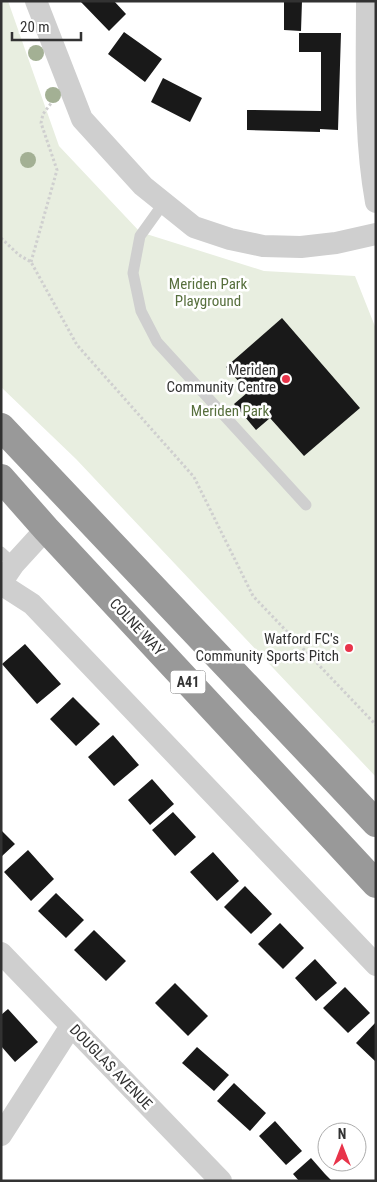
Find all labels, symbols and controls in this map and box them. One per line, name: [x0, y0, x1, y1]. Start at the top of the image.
scale bar: [12, 10, 81, 42]
text: 20 m: [20, 18, 50, 36]
park label: Meriden Park Playground: [169, 275, 247, 310]
place label: Meriden Community Centre: [167, 361, 276, 396]
marker: Meriden Community Centre: [280, 373, 292, 385]
park label: Meriden Park: [191, 402, 269, 420]
street label: COLNE WAY: [106, 595, 168, 659]
place label: Watford FC's Community Sports Pitch: [196, 630, 339, 665]
marker: Watford FC's Community Sports Pitch: [343, 642, 355, 654]
road number: A41: [170, 670, 206, 694]
street label: DOUGLAS AVENUE: [66, 1021, 156, 1113]
north arrow: [317, 1122, 367, 1172]
text: N: [338, 1126, 346, 1142]

